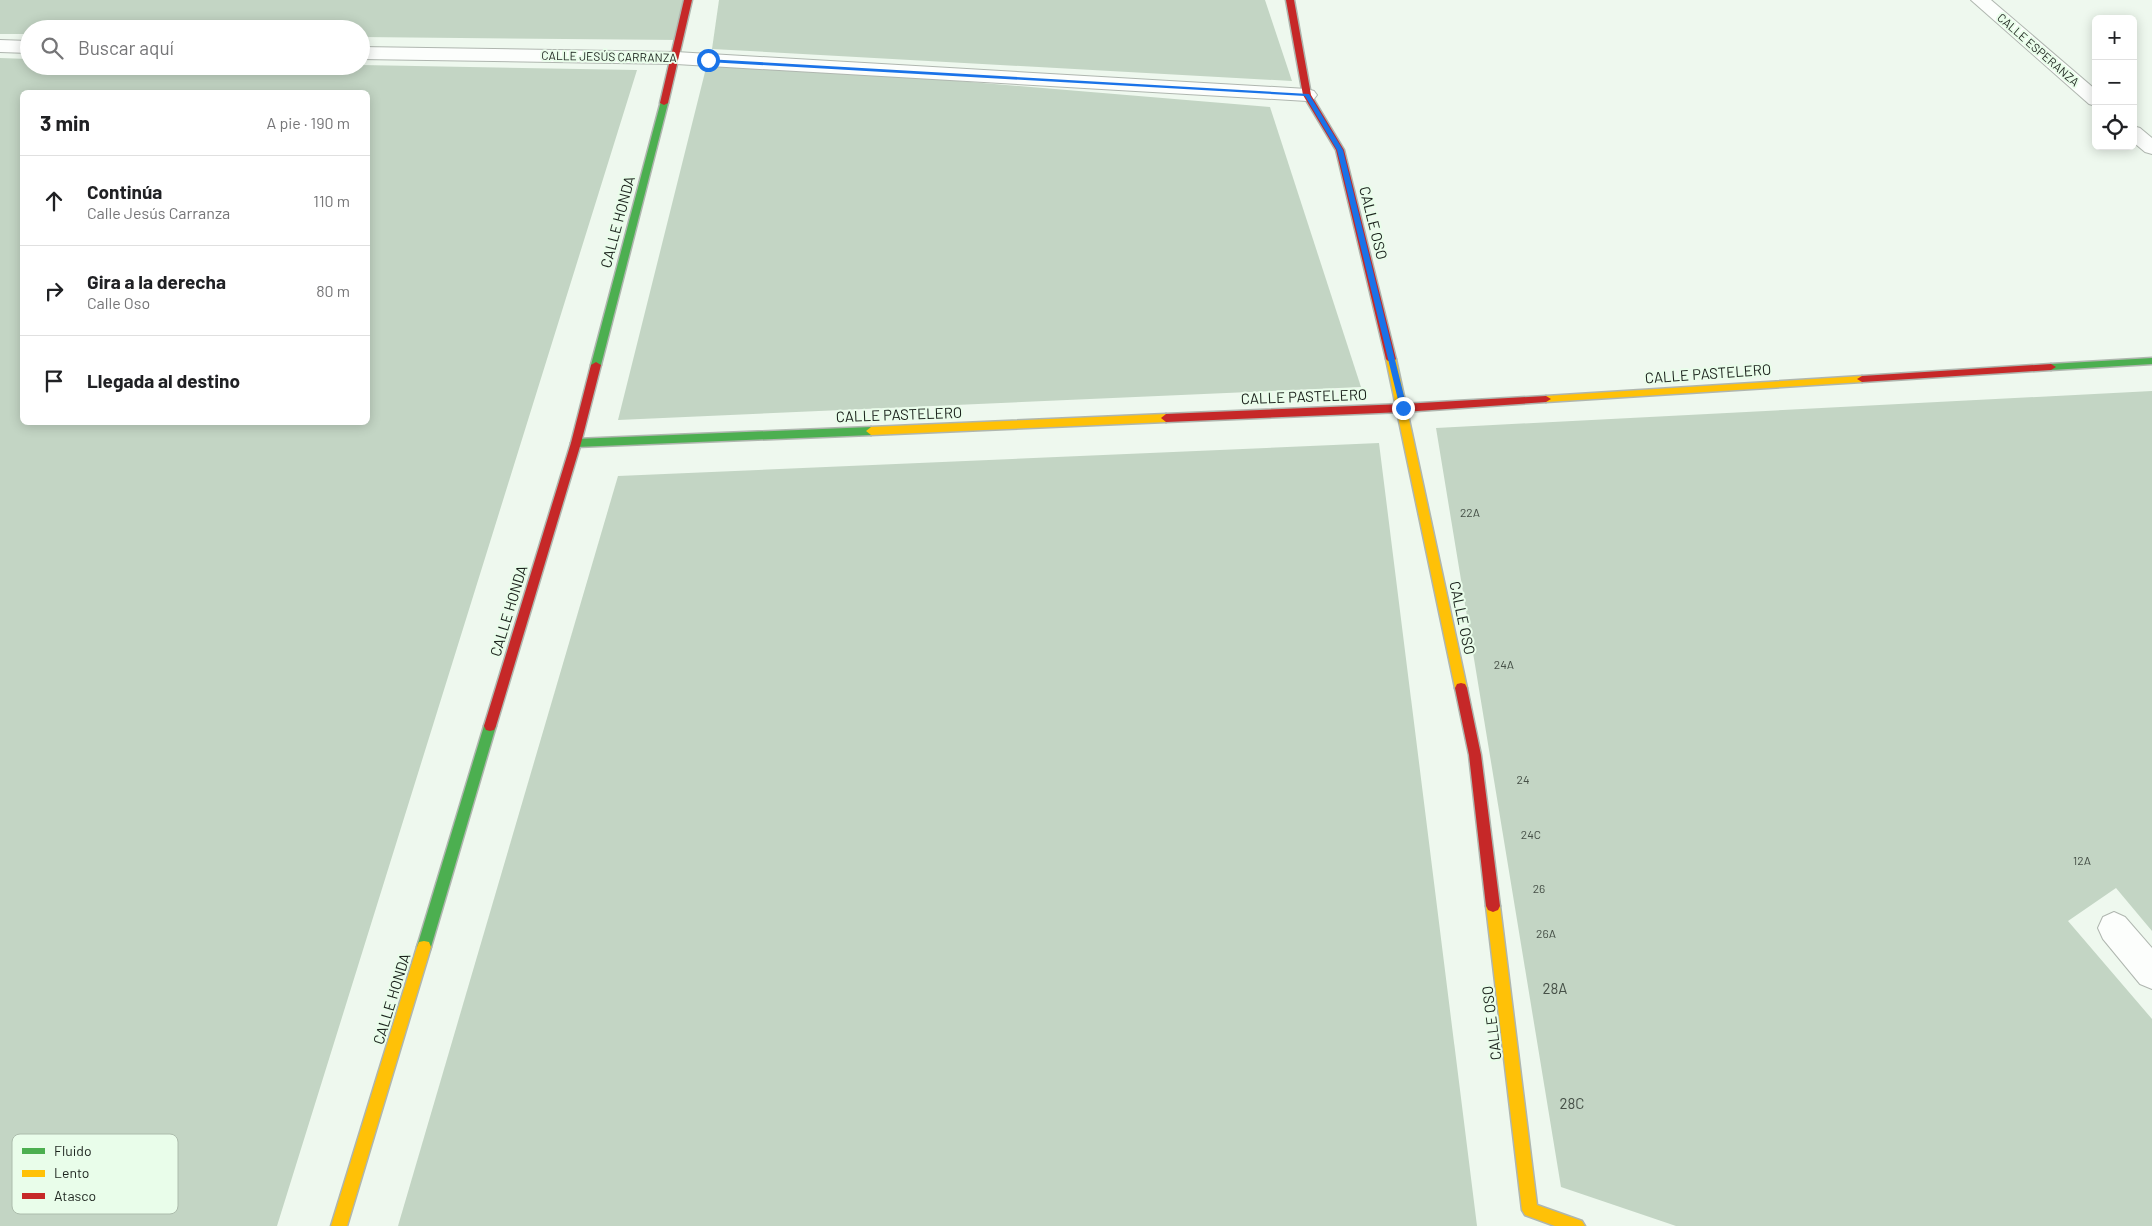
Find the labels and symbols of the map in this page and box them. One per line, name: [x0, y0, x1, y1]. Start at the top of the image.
street label: CALLE ESPERANZA: [1995, 10, 2082, 88]
street label: CALLE JESÚS CARRANZA: [541, 48, 677, 64]
route start: [697, 49, 720, 72]
street label: CALLE HONDA: [596, 174, 638, 270]
street label: CALLE OSO: [1356, 184, 1392, 261]
street label: CALLE PASTELERO: [1644, 360, 1772, 386]
street label: CALLE PASTELERO: [1240, 385, 1368, 407]
route end: [1392, 397, 1415, 420]
street label: CALLE PASTELERO: [835, 403, 963, 425]
house number: 22A: [1460, 505, 1480, 519]
street label: CALLE HONDA: [486, 563, 530, 658]
street label: CALLE OSO: [1446, 579, 1480, 656]
house number: 24A: [1494, 657, 1514, 671]
house number: 24: [1516, 772, 1530, 786]
house number: 24C: [1521, 827, 1541, 841]
house number: 12A: [2073, 853, 2091, 867]
house number: 26: [1533, 881, 1545, 895]
house number: 26A: [1536, 926, 1556, 940]
street label: CALLE HONDA: [369, 951, 413, 1046]
house number: 28A: [1543, 979, 1567, 997]
street label: CALLE OSO: [1478, 985, 1504, 1061]
house number: 28C: [1560, 1094, 1584, 1112]
legend: [12, 1134, 178, 1214]
text: Fluido: [54, 1142, 92, 1159]
text: Lento: [54, 1164, 89, 1181]
text: Atasco: [54, 1187, 96, 1204]

